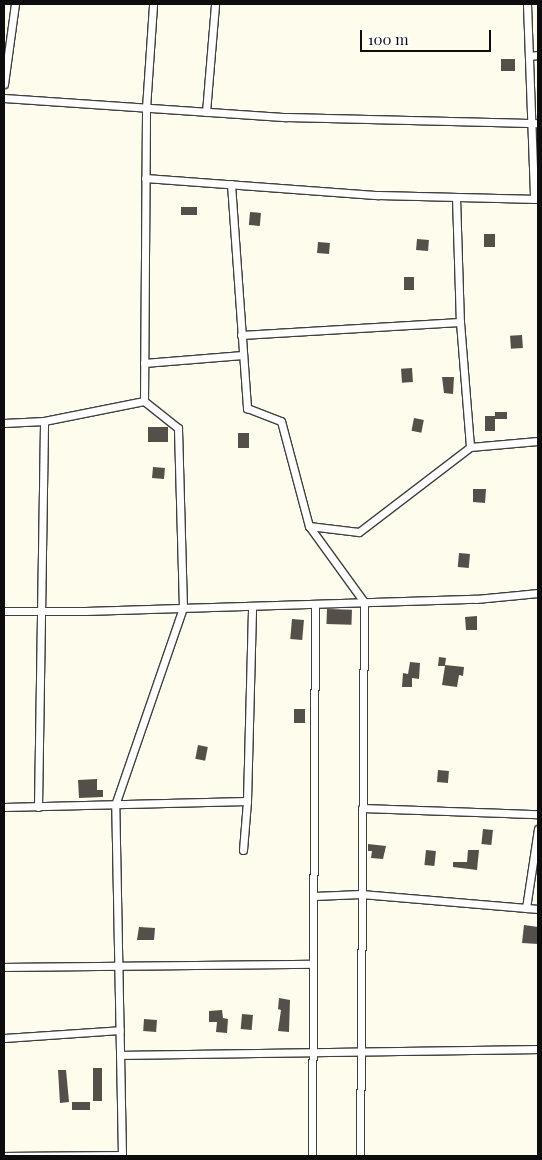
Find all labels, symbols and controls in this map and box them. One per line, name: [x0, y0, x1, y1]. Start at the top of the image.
scale bar: [362, 20, 493, 52]
text: 100 m: [368, 29, 409, 49]

